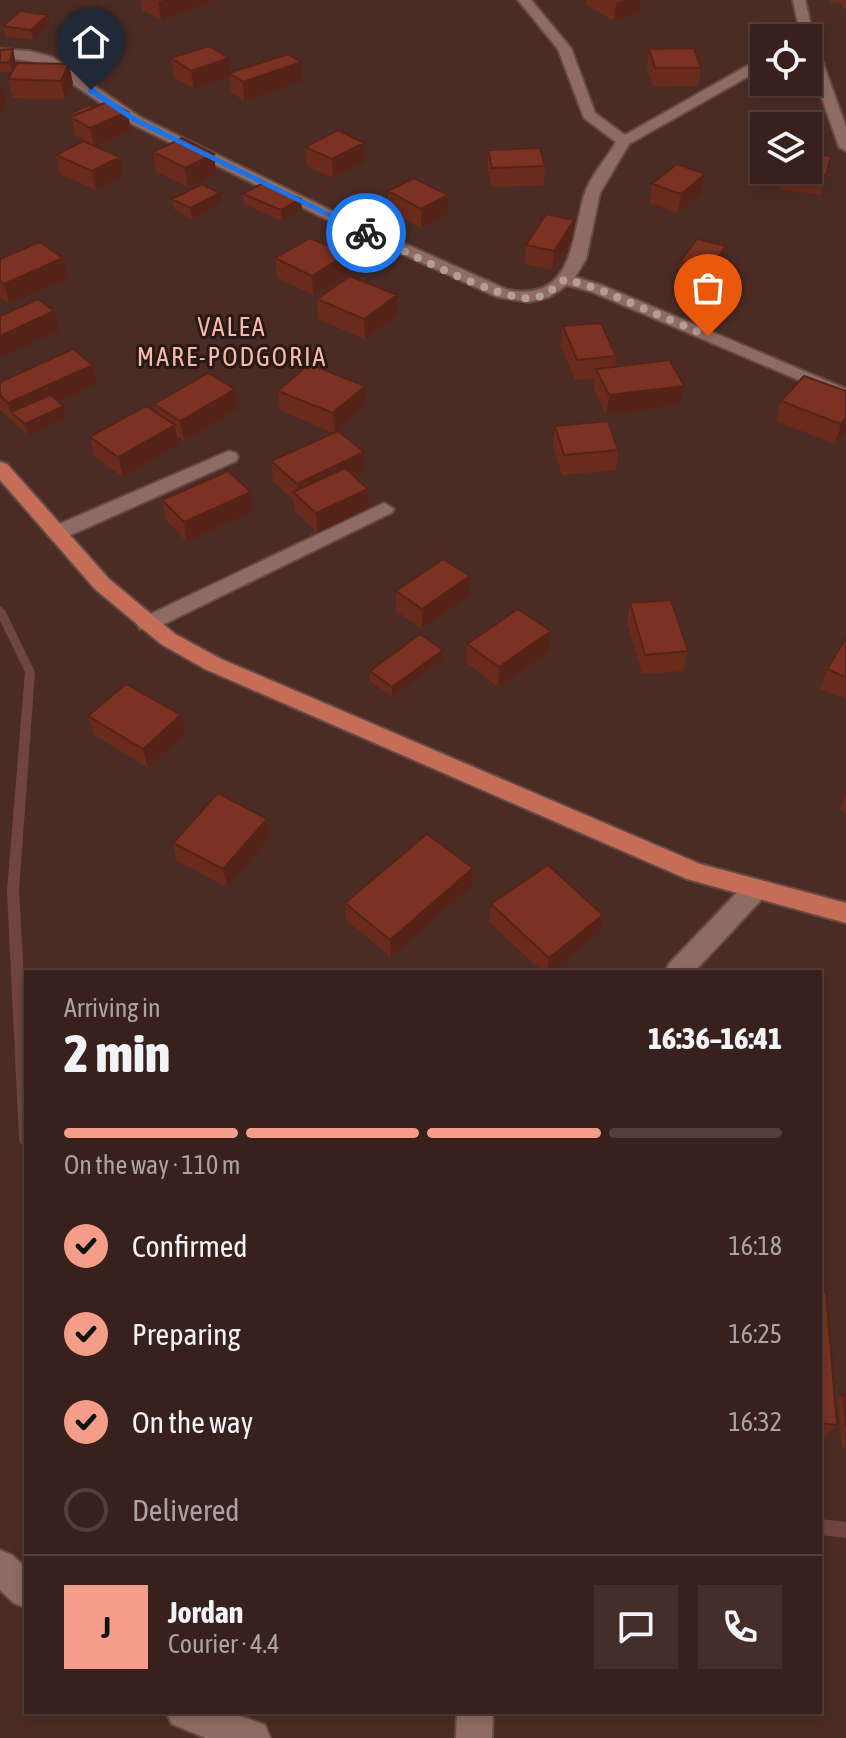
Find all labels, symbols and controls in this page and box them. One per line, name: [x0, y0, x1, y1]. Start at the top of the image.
pin: [57, 8, 125, 90]
icon: home: [69, 20, 113, 64]
map controls: [750, 24, 822, 184]
button: locate: [750, 24, 822, 96]
button: layers: [750, 112, 822, 184]
courier: [326, 193, 406, 273]
icon: bike: [344, 211, 388, 255]
pin: [674, 254, 742, 336]
icon: bag: [686, 266, 730, 310]
district label: VALEA MARE-PODGORIA: [137, 312, 327, 372]
text: Arriving in: [64, 993, 161, 1023]
text: 16:36–16:41: [648, 1021, 782, 1055]
text: 2 min: [64, 1023, 170, 1083]
text: On the way · 110 m: [64, 1150, 241, 1180]
icon: check: [64, 1224, 108, 1268]
text: Confirmed: [132, 1229, 247, 1263]
text: 16:18: [728, 1231, 782, 1261]
icon: check: [64, 1312, 108, 1356]
text: Preparing: [132, 1317, 241, 1351]
text: 16:25: [728, 1319, 782, 1349]
icon: check: [64, 1400, 108, 1444]
text: On the way: [132, 1405, 253, 1439]
text: 16:32: [728, 1407, 782, 1437]
text: Delivered: [132, 1493, 240, 1527]
button: chat: [594, 1585, 678, 1669]
button: phone: [698, 1585, 782, 1669]
text: Jordan: [168, 1595, 243, 1629]
text: J: [101, 1610, 111, 1644]
text: Courier · 4.4: [168, 1629, 279, 1659]

